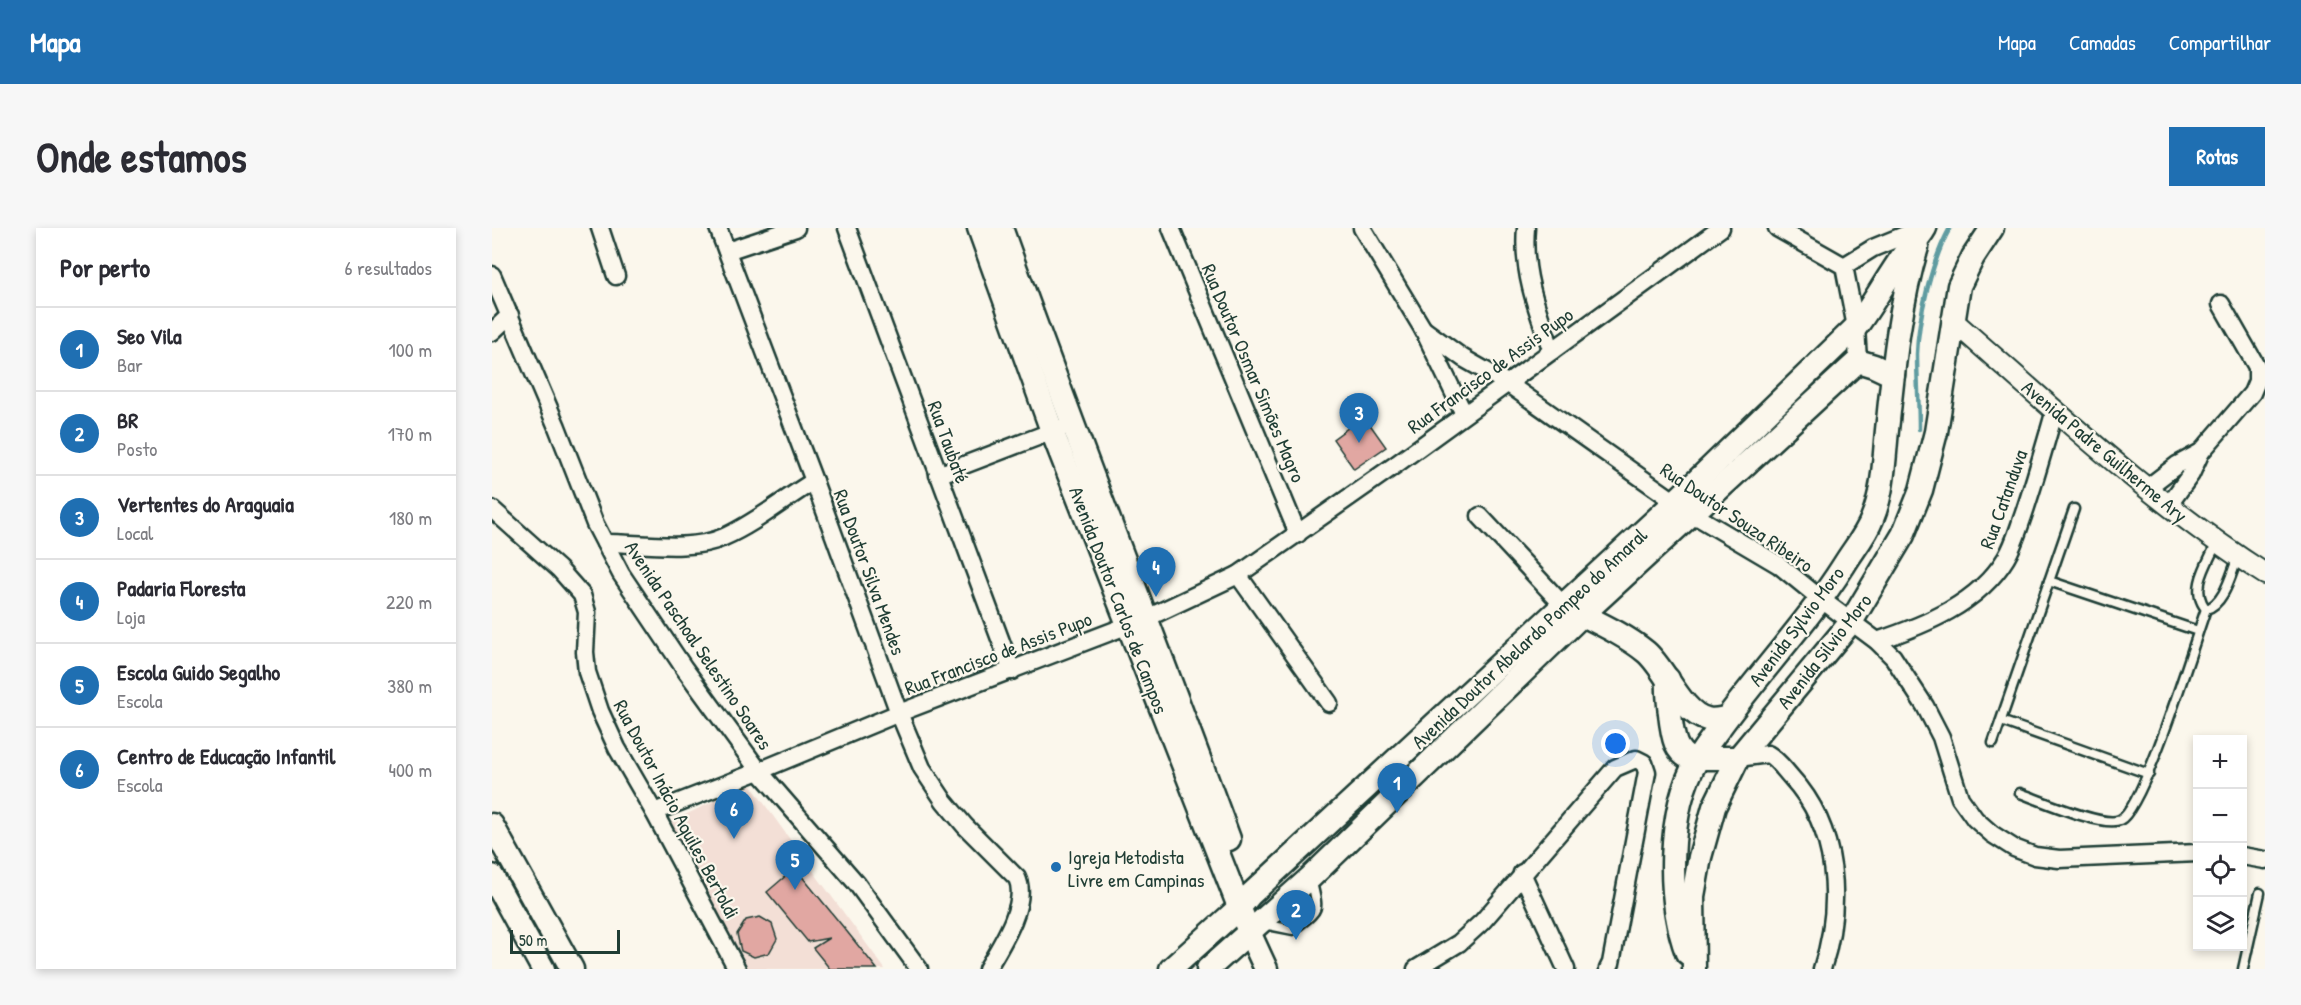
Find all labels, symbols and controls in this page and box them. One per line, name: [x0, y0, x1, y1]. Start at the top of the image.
text: Mapa: [30, 23, 81, 61]
text: Mapa: [1998, 28, 2036, 57]
text: Camadas: [2069, 28, 2136, 57]
text: Compartilhar: [2169, 28, 2271, 57]
button: Rotas: [2169, 127, 2265, 186]
text: Onde estamos: [36, 128, 247, 185]
text: Por perto: [60, 250, 150, 285]
text: 6 resultados: [344, 254, 432, 281]
street label: Rua Doutor Osmar Simões Magro: [1196, 260, 1312, 486]
street label: Rua Francisco de Assis Pupo: [1402, 301, 1578, 439]
text: Seo Vila: [117, 321, 182, 351]
text: 1: [76, 336, 83, 363]
text: 100 m: [389, 336, 432, 363]
text: Bar: [117, 351, 143, 378]
street label: Avenida Padre Guilherme Ary: [2016, 374, 2194, 528]
pin: 3: [1340, 394, 1378, 443]
street label: Rua Taubaté: [922, 397, 976, 487]
text: BR: [117, 405, 138, 435]
text: 2: [75, 420, 84, 447]
text: 170 m: [388, 420, 432, 447]
text: Posto: [117, 435, 157, 462]
street label: Rua Catanduva: [1973, 446, 2033, 552]
street label: Rua Doutor Souza Ribeiro: [1655, 456, 1819, 578]
street label: Avenida Doutor Carlos de Campos: [1063, 482, 1175, 718]
street label: Rua Doutor Silva Mendes: [828, 486, 913, 659]
text: Vertentes do Araguaia: [117, 489, 294, 519]
text: 3: [75, 504, 84, 531]
text: 180 m: [389, 504, 432, 531]
text: Local: [117, 519, 153, 546]
street label: Avenida Doutor Abelardo Pompeo do Amaral: [1406, 521, 1653, 754]
street label: Avenida Paschoal Selestino Soares: [619, 535, 779, 755]
pin: 4: [1136, 548, 1176, 597]
street label: Avenida Sylvio Moro: [1742, 561, 1850, 691]
text: Padaria Floresta: [117, 573, 245, 603]
text: 4: [76, 588, 83, 615]
text: 220 m: [386, 588, 432, 615]
street label: Avenida Silvio Moro: [1770, 588, 1878, 714]
text: Loja: [117, 603, 145, 630]
street label: Rua Francisco de Assis Pupo: [901, 605, 1095, 701]
text: Escola Guido Segalho: [117, 657, 280, 687]
text: 5: [75, 672, 84, 699]
text: 380 m: [387, 672, 432, 699]
text: Escola: [117, 687, 163, 714]
street label: Rua Doutor Inácio Aquiles Bertoldi: [608, 695, 746, 923]
your location: [1601, 729, 1630, 758]
map controls: [2193, 735, 2247, 951]
button: +: [2193, 735, 2247, 789]
text: Centro de Educação Infantil: [117, 741, 335, 771]
text: 6: [76, 756, 83, 783]
text: 400 m: [388, 756, 432, 783]
pin: 1: [1378, 764, 1416, 813]
text: Escola: [117, 771, 163, 798]
button: −: [2193, 789, 2247, 843]
pin: 6: [714, 790, 754, 839]
pin: 5: [776, 840, 814, 890]
place label: Igreja Metodista Livre em Campinas: [1068, 843, 1205, 893]
button: locate: [2193, 843, 2247, 897]
marker: Igreja Metodista Livre em Campinas: [1049, 860, 1063, 874]
pin: 2: [1276, 890, 1316, 940]
button: layers: [2193, 897, 2247, 951]
scale bar: [510, 927, 620, 954]
text: 50 m: [519, 929, 548, 951]

